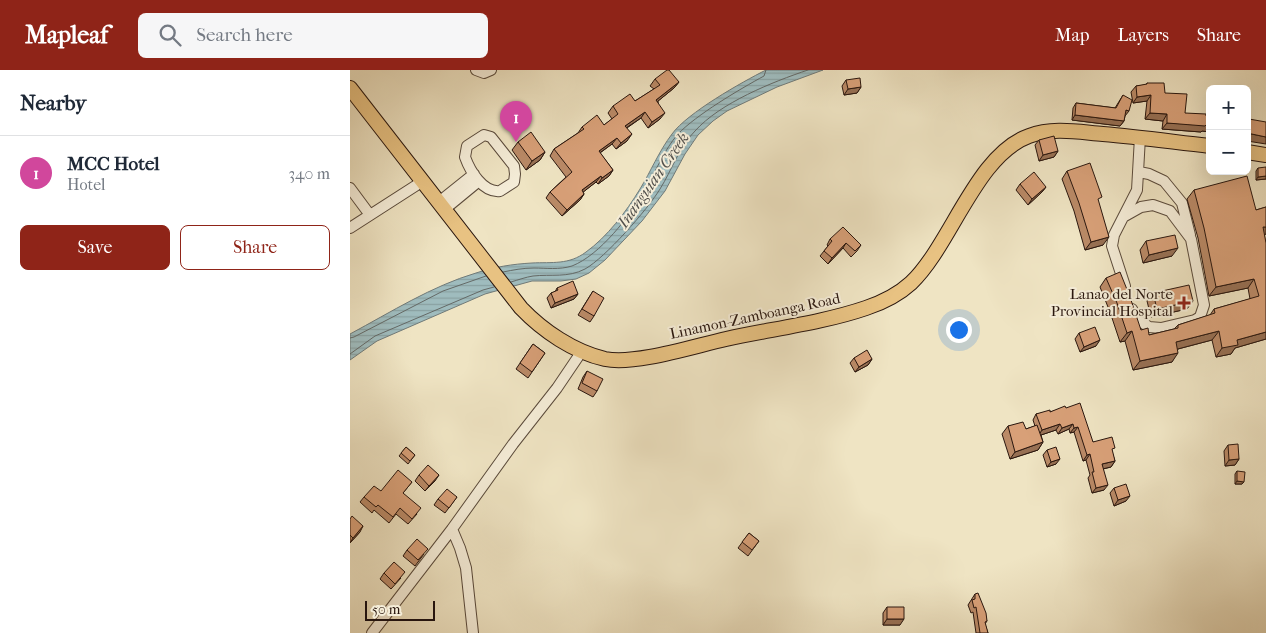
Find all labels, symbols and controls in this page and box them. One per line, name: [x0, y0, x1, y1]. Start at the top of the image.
search box: [138, 13, 488, 58]
text: Mapleaf: [25, 21, 108, 49]
icon: search: [156, 21, 184, 49]
text: Search here: [196, 24, 293, 46]
text: Map: [1055, 25, 1089, 46]
text: Layers: [1117, 25, 1169, 46]
text: Share: [1197, 25, 1241, 46]
map controls: [1206, 85, 1251, 175]
button: +: [1206, 85, 1251, 130]
text: Nearby: [20, 91, 86, 115]
pin: 1: [500, 101, 532, 142]
water label: Inanguian Creek: [613, 129, 693, 232]
button: −: [1206, 130, 1251, 175]
text: MCC Hotel: [67, 153, 160, 175]
text: 1: [33, 164, 39, 183]
text: 340 m: [288, 164, 330, 183]
text: Hotel: [67, 175, 105, 194]
button: Save: [20, 225, 170, 270]
button: Share: [180, 225, 330, 270]
place label: Lanao del Norte Provincial Hospital: [1051, 285, 1174, 320]
street label: Linamon-Zamboanga Road: [668, 289, 843, 343]
marker: Lanao del Norte Provincial Hospital: [1177, 296, 1191, 310]
your location: [946, 317, 972, 343]
scale bar: [365, 598, 435, 621]
text: 50 m: [372, 601, 400, 618]

